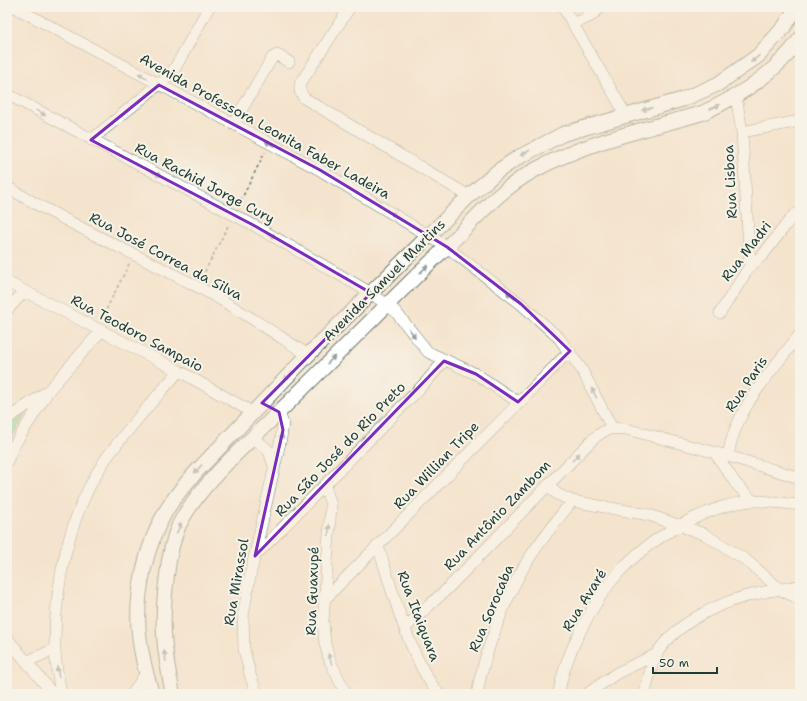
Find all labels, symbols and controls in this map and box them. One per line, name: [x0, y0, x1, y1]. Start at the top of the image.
street label: Avenida Professora Leonita Faber Ladeira: [137, 49, 394, 203]
one-way arrow: [749, 54, 760, 63]
one-way arrow: [137, 73, 149, 80]
one-way arrow: [709, 104, 721, 110]
one-way arrow: [640, 106, 652, 112]
one-way arrow: [35, 110, 47, 116]
street label: Rua Rachid Jorge Cury: [132, 138, 278, 228]
one-way arrow: [264, 141, 276, 147]
street label: Rua Lisboa: [719, 144, 741, 219]
one-way arrow: [519, 150, 531, 157]
one-way arrow: [150, 171, 162, 177]
street label: Rua José Correa da Silva: [86, 208, 246, 304]
one-way arrow: [389, 212, 401, 219]
street label: Avenida Samuel Martins: [319, 215, 449, 345]
street label: Rua Madri: [717, 217, 775, 285]
one-way arrow: [265, 231, 277, 238]
one-way arrow: [419, 264, 429, 274]
street label: Rua Teodoro Sampaio: [68, 290, 206, 376]
one-way arrow: [505, 291, 516, 300]
one-way arrow: [408, 328, 416, 339]
street label: Rua Paris: [721, 353, 771, 415]
one-way arrow: [326, 355, 336, 365]
one-way arrow: [283, 371, 293, 381]
street label: Rua São José do Rio Preto: [271, 378, 409, 520]
one-way arrow: [591, 387, 598, 399]
street label: Rua Willian Tripe: [389, 417, 483, 513]
one-way arrow: [278, 433, 284, 446]
one-way arrow: [571, 452, 580, 462]
street label: Rua Antônio Zambom: [440, 456, 554, 574]
one-way arrow: [193, 464, 202, 475]
one-way arrow: [175, 522, 182, 534]
one-way arrow: [326, 524, 333, 536]
street label: Rua Mirassol: [219, 536, 253, 627]
street label: Rua Guaxupé: [301, 546, 323, 636]
street label: Rua Sorocaba: [464, 561, 518, 654]
street label: Rua Avaré: [558, 565, 610, 635]
street label: Rua Itaiquara: [393, 568, 445, 664]
scale bar: [653, 649, 717, 675]
one-way arrow: [162, 650, 168, 662]
one-way arrow: [326, 652, 332, 664]
text: 50 m: [659, 655, 689, 671]
one-way arrow: [55, 666, 61, 678]

